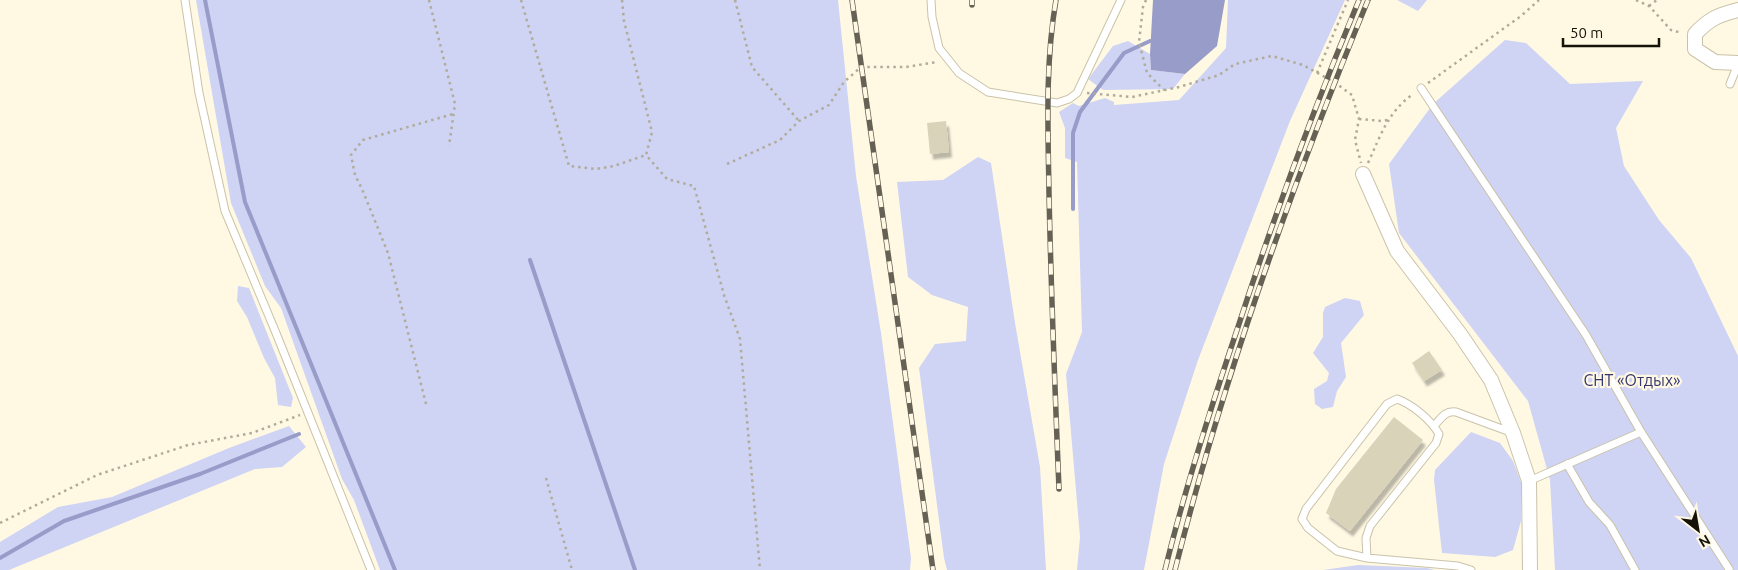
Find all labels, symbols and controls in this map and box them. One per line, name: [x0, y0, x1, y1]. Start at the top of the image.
scale bar: [1563, 15, 1659, 47]
text: 50 m: [1570, 24, 1603, 41]
park label: СНТ «Отдых»: [1583, 371, 1681, 389]
north arrow: [1673, 505, 1723, 555]
text: N: [1696, 532, 1713, 551]

